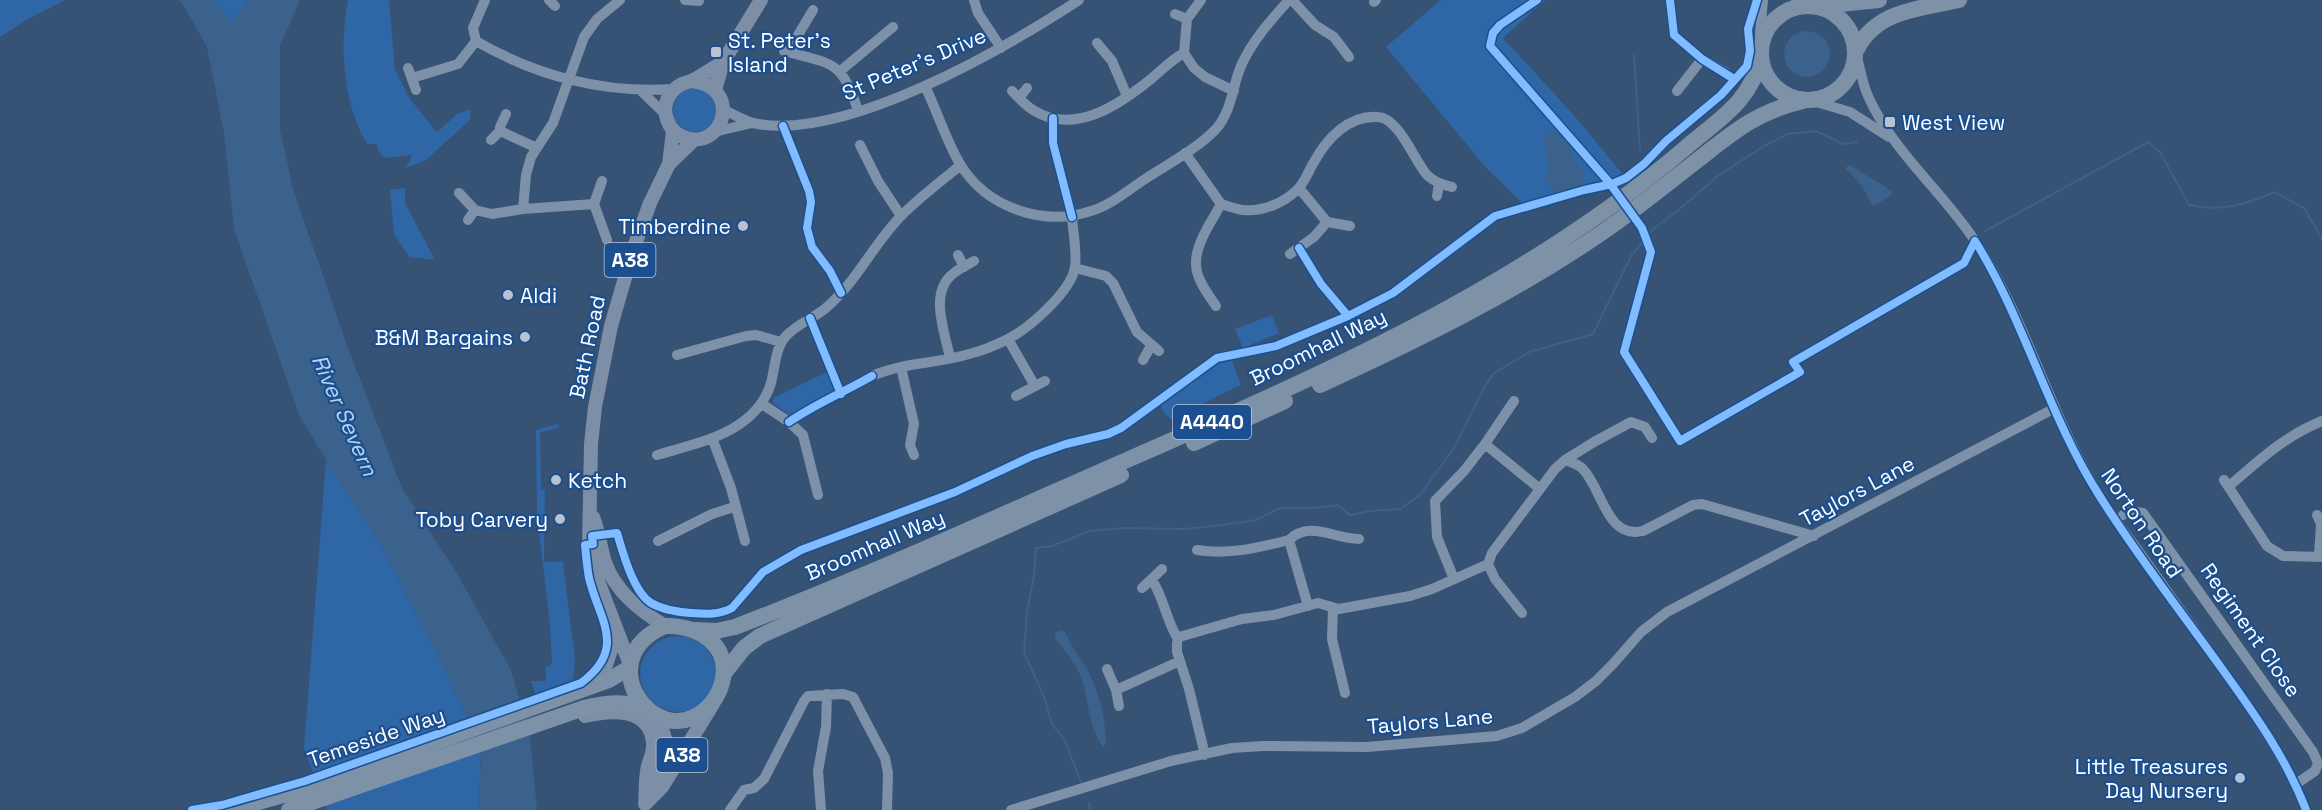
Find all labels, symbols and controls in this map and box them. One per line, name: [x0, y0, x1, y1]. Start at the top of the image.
street label: St Peter's Drive: [838, 22, 990, 106]
place label: St. Peter's Island: [728, 27, 831, 78]
marker: St. Peter's Island: [709, 45, 723, 59]
place label: West View: [1902, 109, 2005, 136]
marker: West View: [1883, 115, 1897, 129]
place label: Timberdine: [618, 213, 731, 240]
marker: Timberdine: [736, 219, 750, 233]
road number: A38: [604, 243, 656, 277]
place label: Aldi: [520, 282, 557, 309]
marker: Aldi: [501, 288, 515, 302]
street label: Bath Road: [563, 293, 611, 401]
street label: Broomhall Way: [1245, 302, 1391, 392]
place label: B&M Bargains: [375, 324, 513, 351]
marker: B&M Bargains: [518, 330, 532, 344]
water label: River Severn: [306, 350, 384, 481]
road number: A4440: [1173, 405, 1251, 439]
street label: Taylors Lane: [1795, 449, 1919, 533]
street label: Norton Road: [2095, 463, 2189, 583]
place label: Ketch: [568, 467, 627, 494]
marker: Ketch: [549, 473, 563, 487]
street label: Broomhall Way: [801, 504, 949, 586]
place label: Toby Carvery: [415, 506, 548, 533]
marker: Toby Carvery: [553, 512, 567, 526]
street label: Regiment Close: [2195, 558, 2307, 702]
street label: Temeside Way: [304, 701, 448, 773]
street label: Taylors Lane: [1366, 702, 1494, 740]
road number: A38: [656, 738, 708, 772]
place label: Little Treasures Day Nursery: [2075, 753, 2228, 804]
marker: Little Treasures Day Nursery: [2233, 771, 2247, 785]

